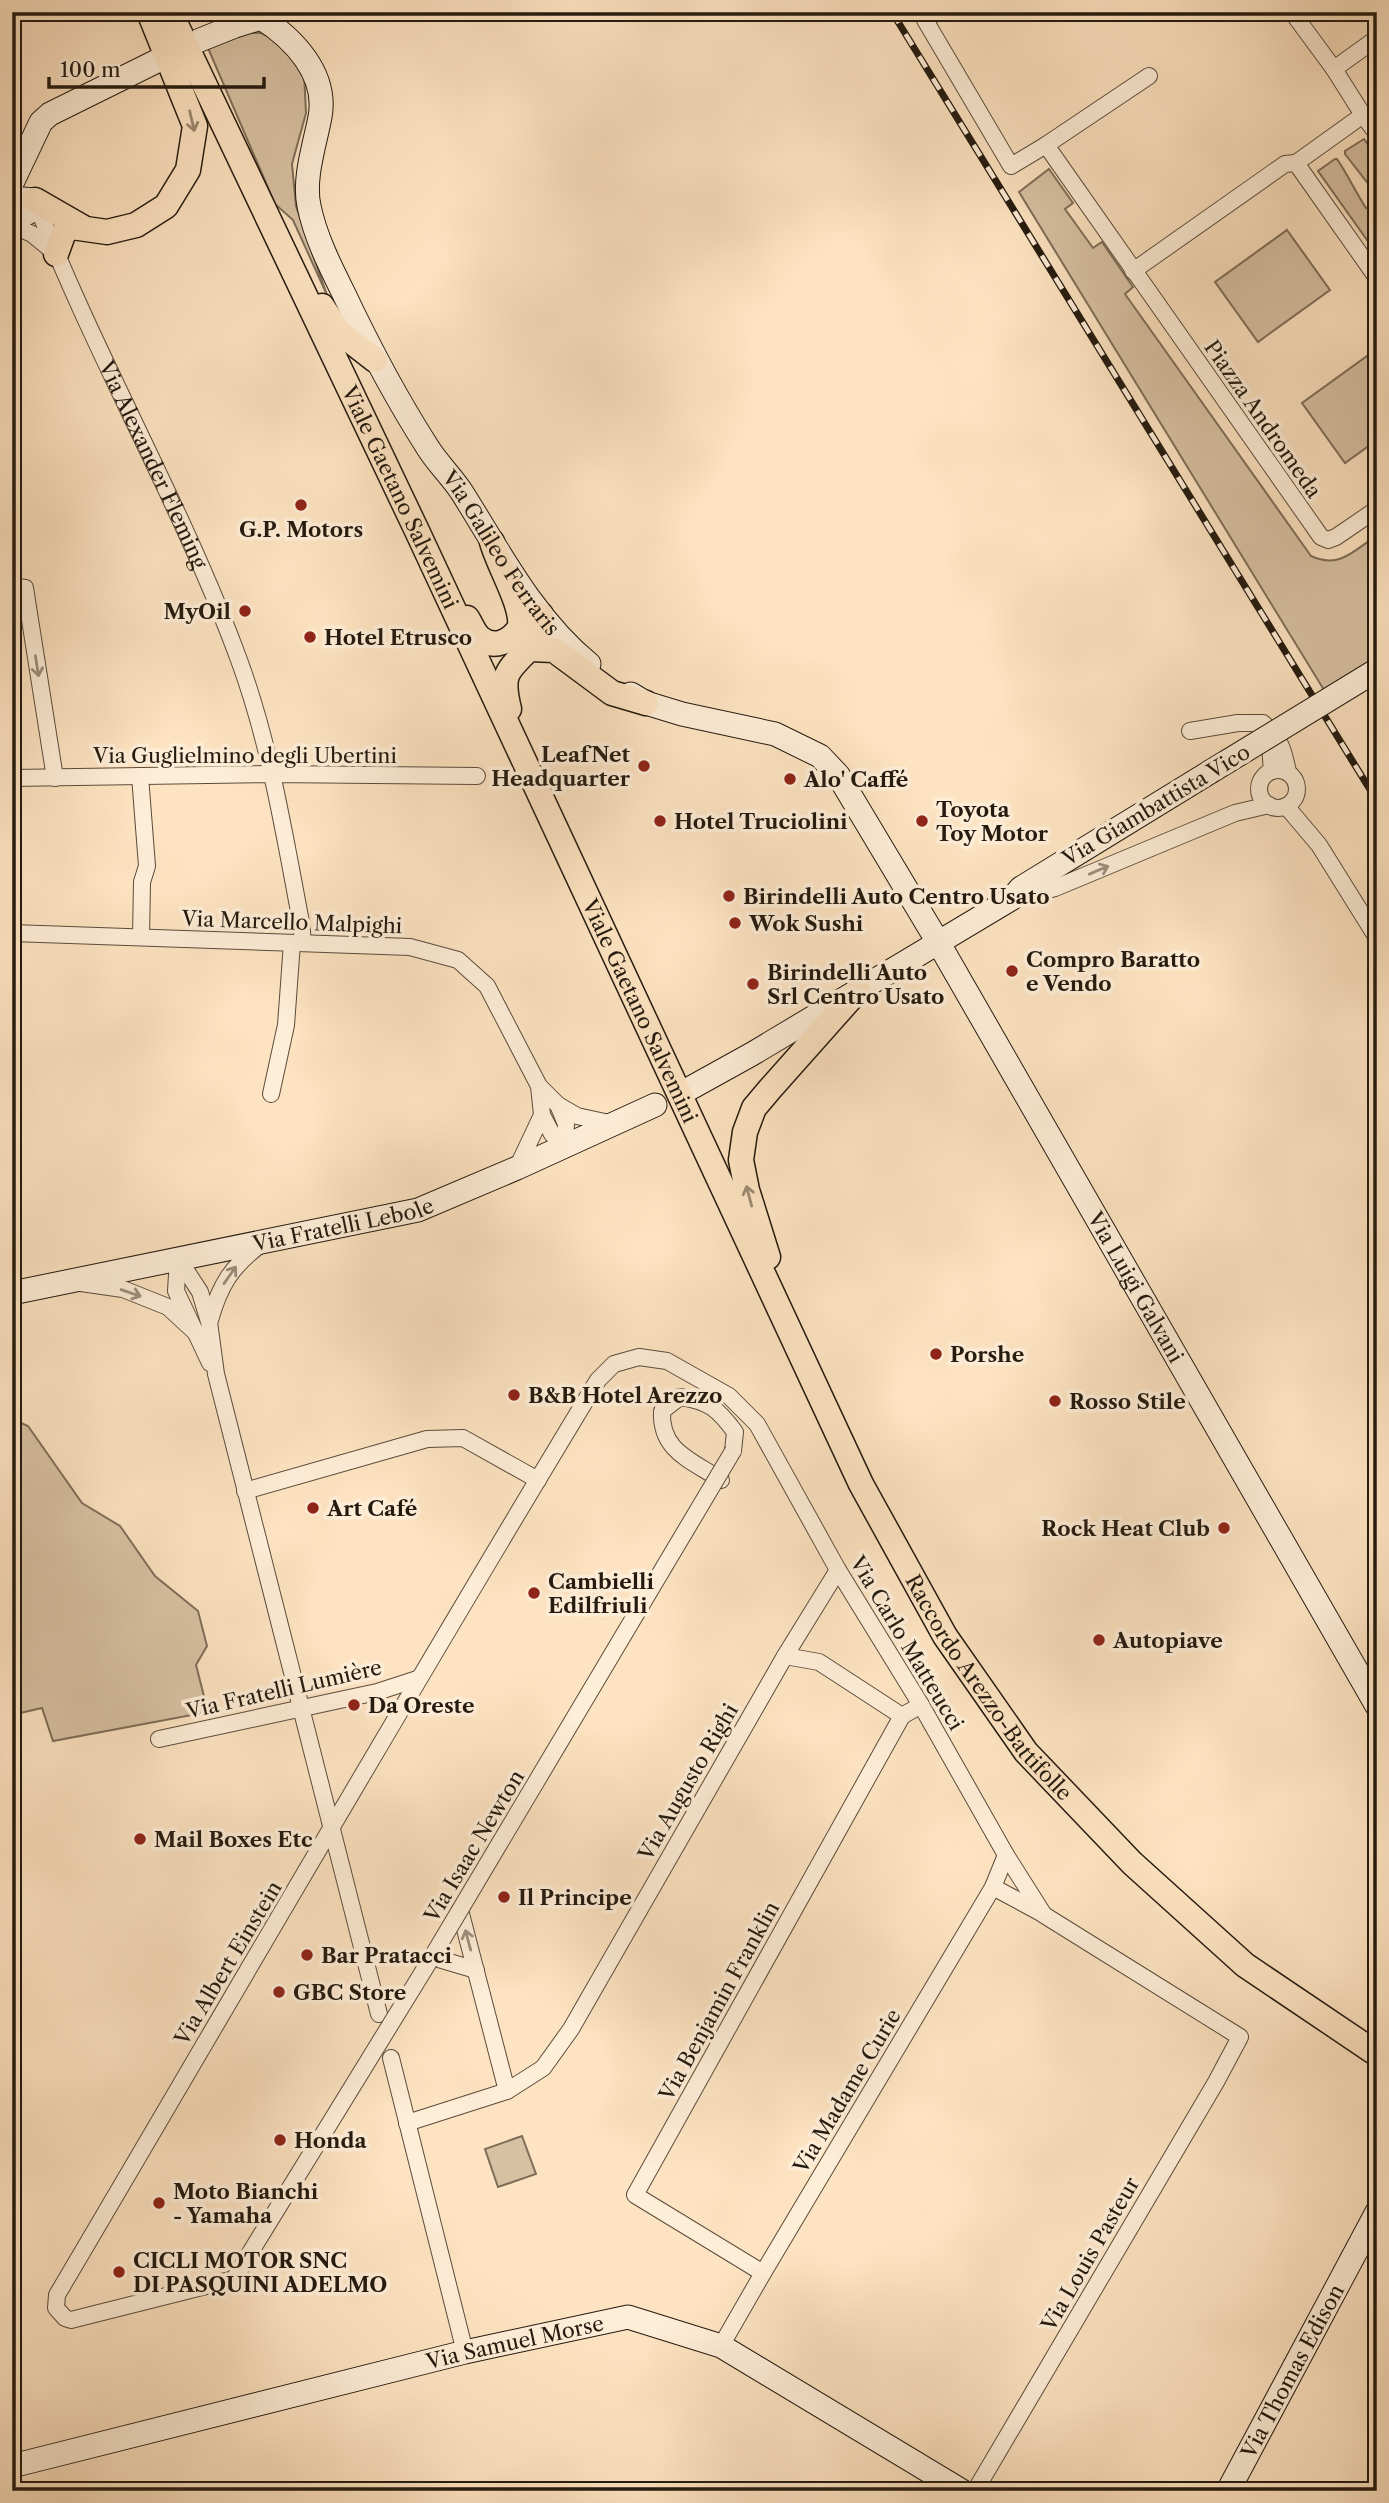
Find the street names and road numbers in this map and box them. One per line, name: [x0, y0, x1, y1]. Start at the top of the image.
street label: Piazza Andromeda: [1199, 335, 1327, 503]
street label: Via Alexander Fleming: [94, 356, 213, 573]
street label: Viale Gaetano Salvemini: [337, 380, 464, 613]
street label: Via Galileo Ferraris: [437, 464, 565, 640]
street label: Via Giambattista Vico: [1057, 739, 1254, 871]
street label: Via Guglielmino degli Ubertini: [92, 743, 397, 768]
street label: Viale Gaetano Salvemini: [577, 894, 703, 1127]
street label: Via Marcello Malpighi: [180, 906, 403, 938]
street label: Via Fratelli Lebole: [249, 1192, 437, 1256]
street label: Via Luigi Galvani: [1083, 1206, 1189, 1367]
street label: Via Carlo Matteucci: [845, 1550, 969, 1735]
street label: Raccordo Arezzo-Battifolle: [901, 1570, 1078, 1805]
street label: Via Fratelli Lumière: [183, 1654, 384, 1724]
street label: Via Augusto Righi: [633, 1699, 743, 1866]
street label: Via Isaac Newton: [418, 1766, 529, 1927]
street label: Via Albert Einstein: [169, 1876, 287, 2050]
street label: Via Benjamin Franklin: [653, 1897, 784, 2106]
street label: Via Madame Curie: [788, 2004, 906, 2178]
street label: Via Louis Pasteur: [1035, 2173, 1144, 2336]
street label: Via Thomas Edison: [1235, 2280, 1349, 2463]
street label: Via Samuel Morse: [423, 2310, 606, 2374]

